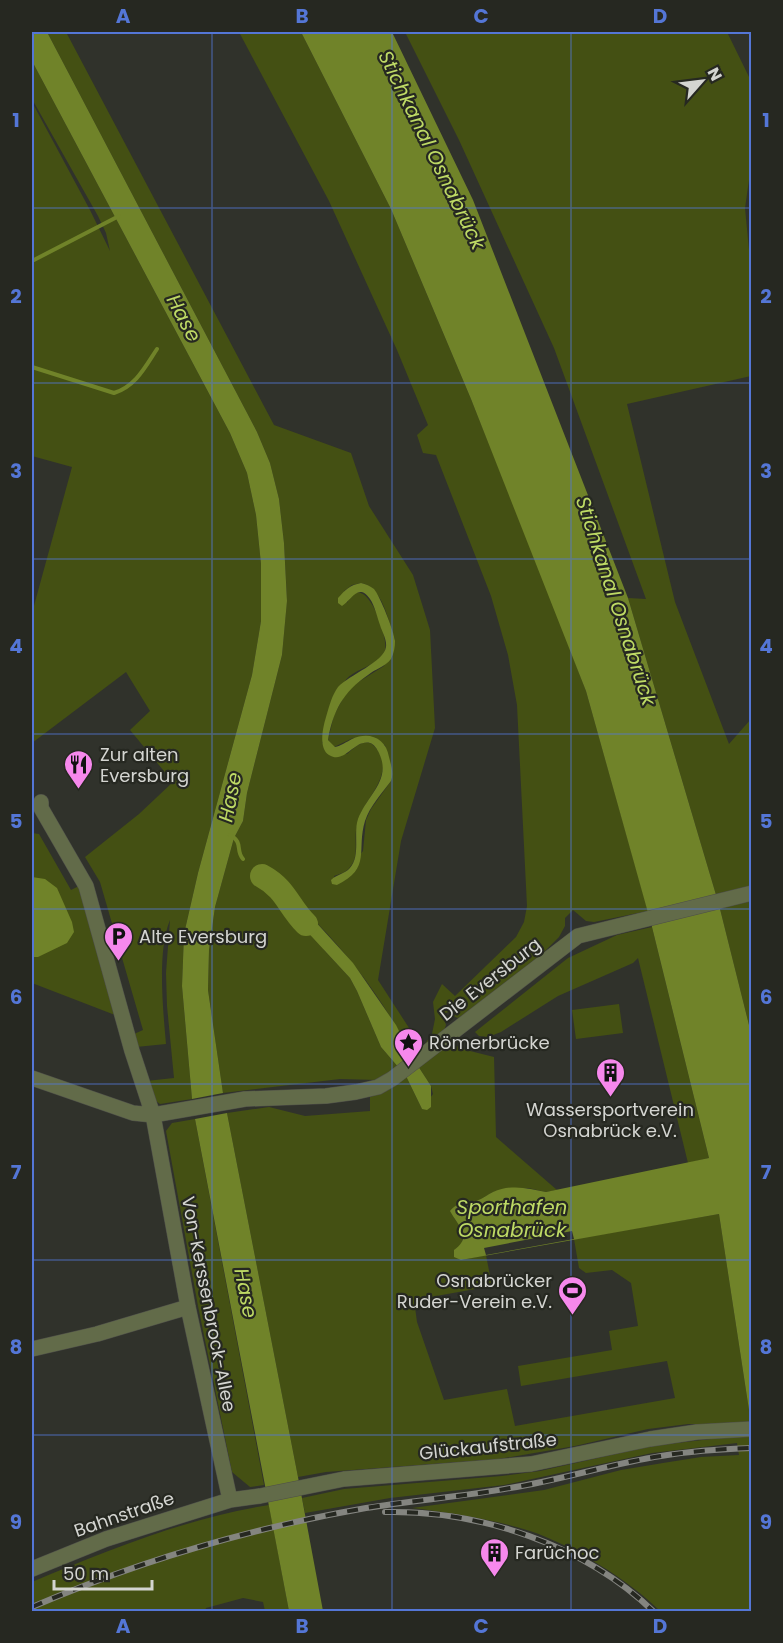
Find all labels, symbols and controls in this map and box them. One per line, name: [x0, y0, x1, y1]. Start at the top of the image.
text: A: [116, 2, 131, 30]
text: B: [295, 2, 309, 30]
text: C: [473, 2, 489, 30]
text: D: [653, 2, 667, 30]
water label: Stichkanal Osnabrück: [372, 46, 493, 256]
north arrow: [672, 51, 732, 111]
text: N: [702, 63, 728, 85]
text: 1: [12, 106, 20, 134]
text: 1: [762, 106, 770, 134]
text: 2: [10, 282, 22, 310]
text: 2: [760, 282, 772, 310]
water label: Hase: [160, 289, 208, 347]
text: 3: [10, 457, 22, 485]
text: 3: [760, 457, 772, 485]
water label: Stichkanal Osnabrück: [569, 493, 664, 711]
text: 4: [9, 632, 23, 660]
text: 4: [759, 632, 773, 660]
place label: Zur alten Eversburg: [100, 742, 189, 788]
restaurant icon: Zur alten Eversburg: [63, 748, 95, 790]
water label: Hase: [211, 770, 249, 824]
text: 5: [10, 807, 23, 835]
text: 5: [760, 807, 773, 835]
parking icon: Alte Eversburg: [102, 920, 134, 962]
place label: Alte Eversburg: [139, 924, 267, 949]
street label: Die Eversburg: [434, 932, 546, 1026]
text: 6: [10, 983, 22, 1011]
text: 6: [760, 983, 772, 1011]
place icon: Römerbrücke: [392, 1026, 424, 1068]
place label: Römerbrücke: [429, 1030, 550, 1055]
building icon: Wassersportverein Osnabrück e.V.: [594, 1056, 626, 1098]
place label: Wassersportverein Osnabrück e.V.: [526, 1097, 694, 1143]
text: 7: [11, 1158, 22, 1186]
text: 7: [761, 1158, 772, 1186]
water label: Sporthafen Osnabrück: [457, 1193, 568, 1244]
street label: Von-Kerssenbrock-Allee: [176, 1194, 242, 1414]
water label: Hase: [227, 1266, 265, 1320]
place label: Osnabrücker Ruder-Verein e.V.: [397, 1268, 552, 1314]
sports icon: Osnabrücker Ruder-Verein e.V.: [557, 1274, 589, 1316]
text: 8: [10, 1333, 22, 1361]
text: 8: [760, 1333, 772, 1361]
street label: Glückaufstraße: [418, 1426, 558, 1466]
street label: Bahnstraße: [71, 1485, 177, 1543]
text: 9: [10, 1508, 22, 1536]
text: 9: [760, 1508, 772, 1536]
building icon: Farüchoc: [478, 1536, 510, 1578]
place label: Farüchoc: [515, 1540, 599, 1565]
scale bar: [54, 1553, 152, 1591]
text: 50 m: [63, 1561, 109, 1586]
text: A: [116, 1612, 131, 1640]
text: B: [295, 1612, 309, 1640]
text: C: [473, 1612, 489, 1640]
text: D: [653, 1612, 667, 1640]

